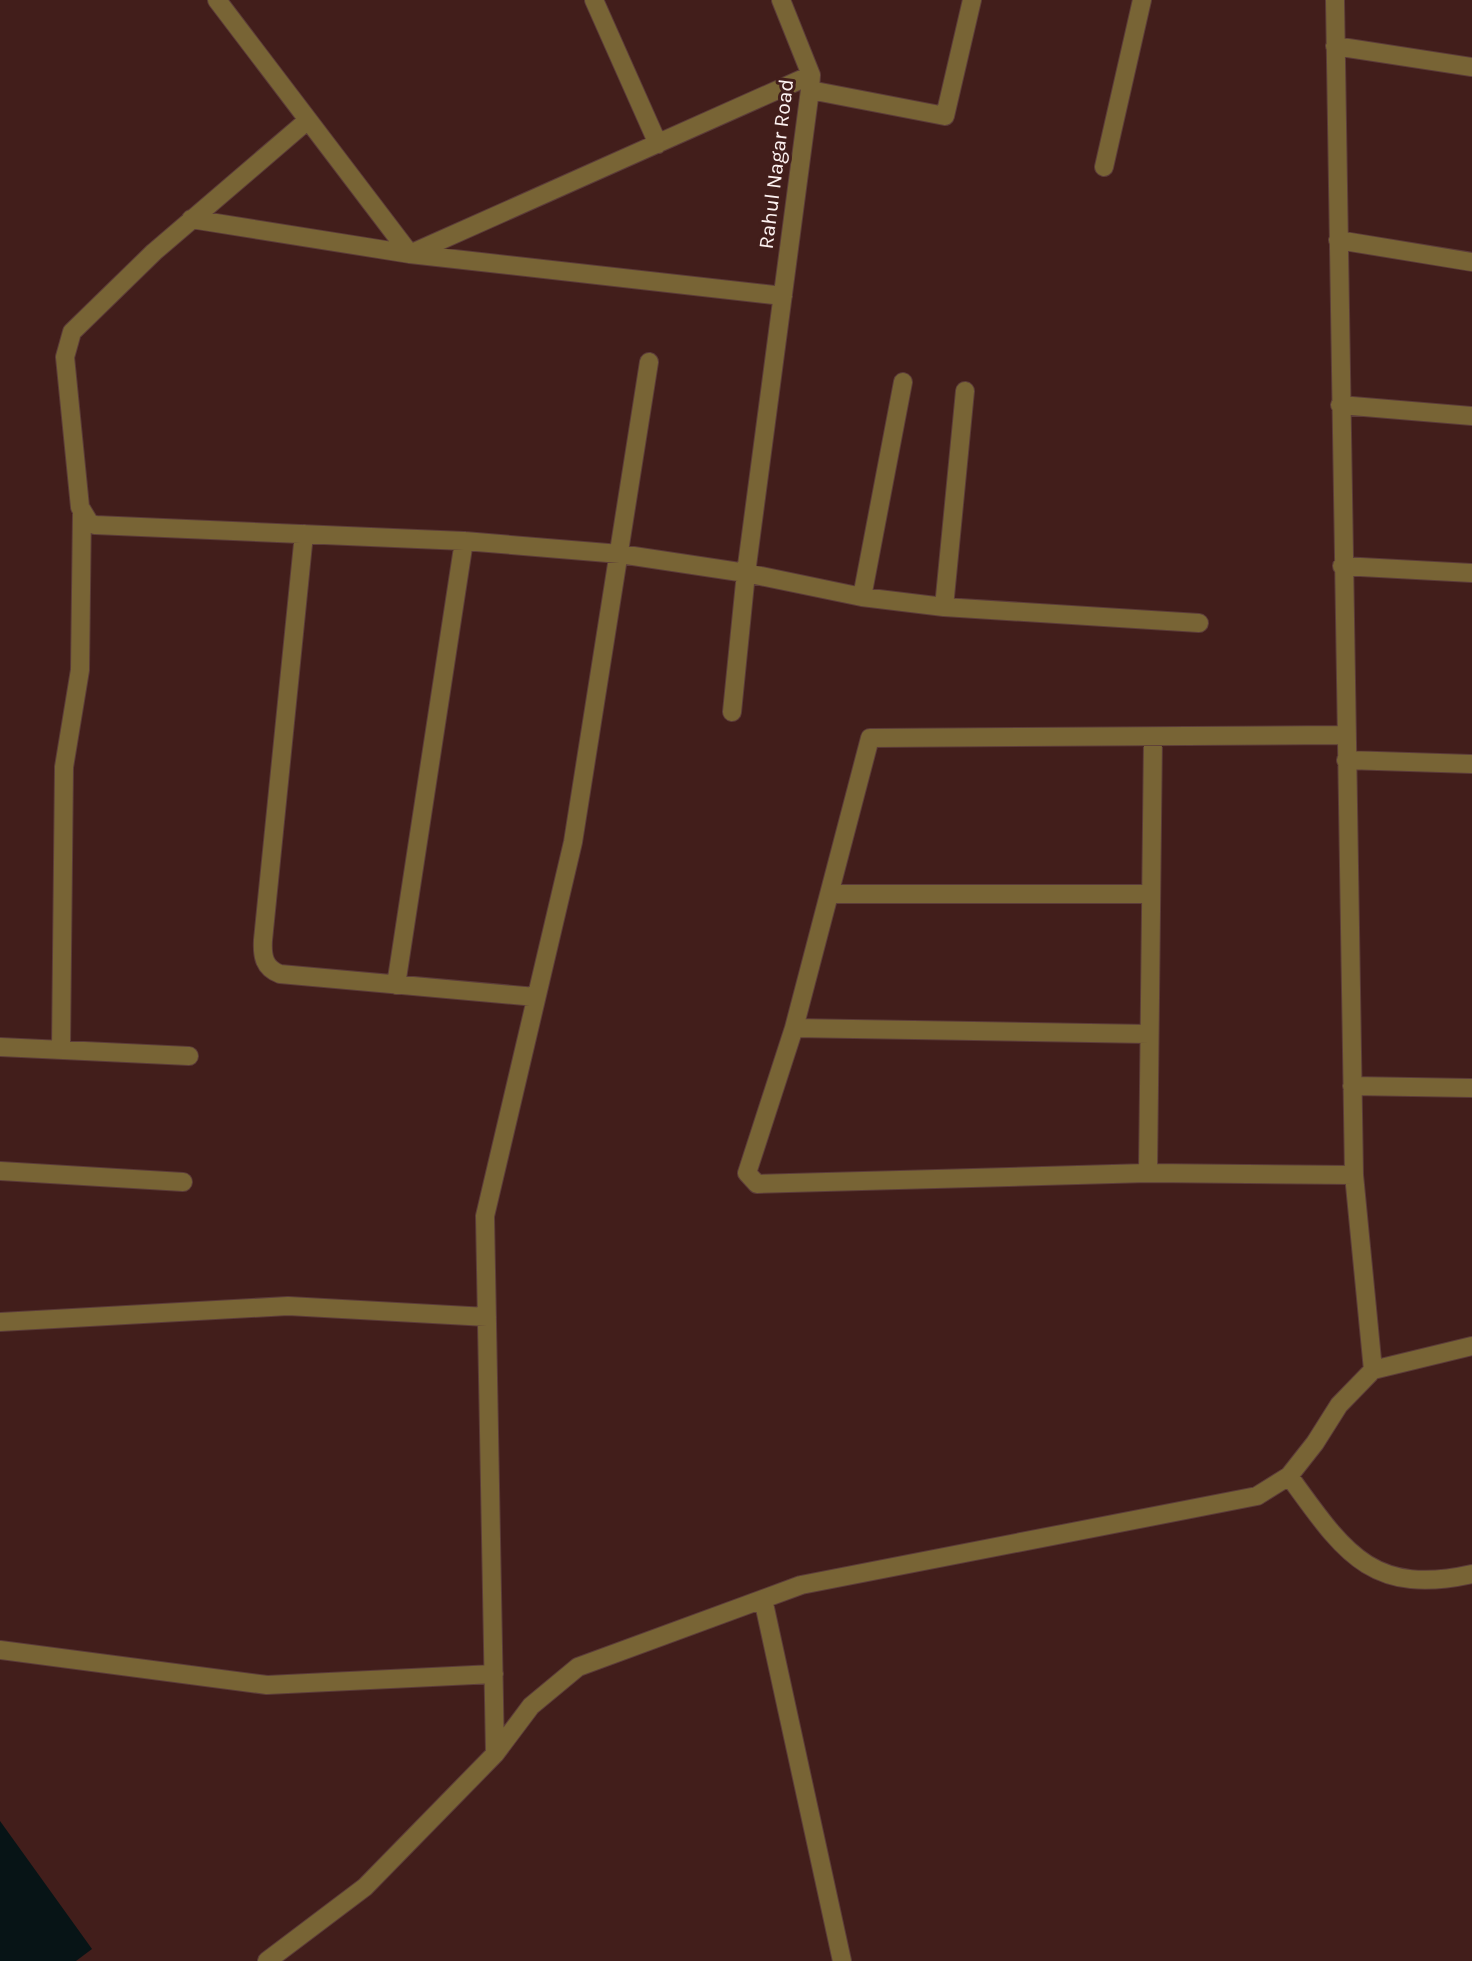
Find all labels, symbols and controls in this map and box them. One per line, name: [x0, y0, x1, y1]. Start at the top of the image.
street label: Rahul Nagar Road: [754, 78, 798, 250]

